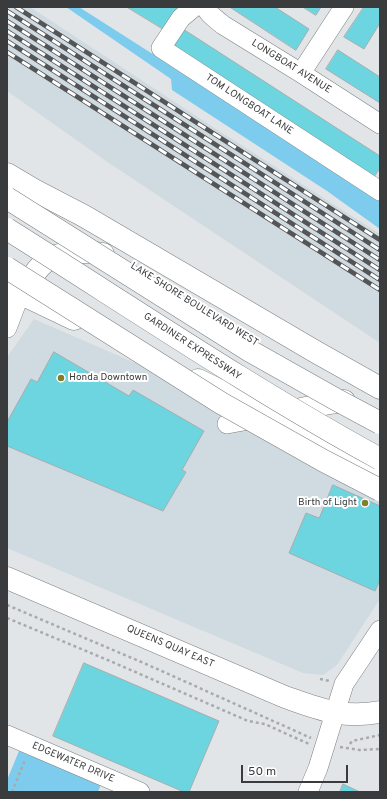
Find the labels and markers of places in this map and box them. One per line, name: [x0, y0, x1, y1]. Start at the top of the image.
place label: Honda Downtown: [69, 372, 147, 384]
marker: Honda Downtown: [56, 373, 66, 383]
place label: Birth of Light: [298, 497, 357, 509]
marker: Birth of Light: [360, 498, 370, 508]

